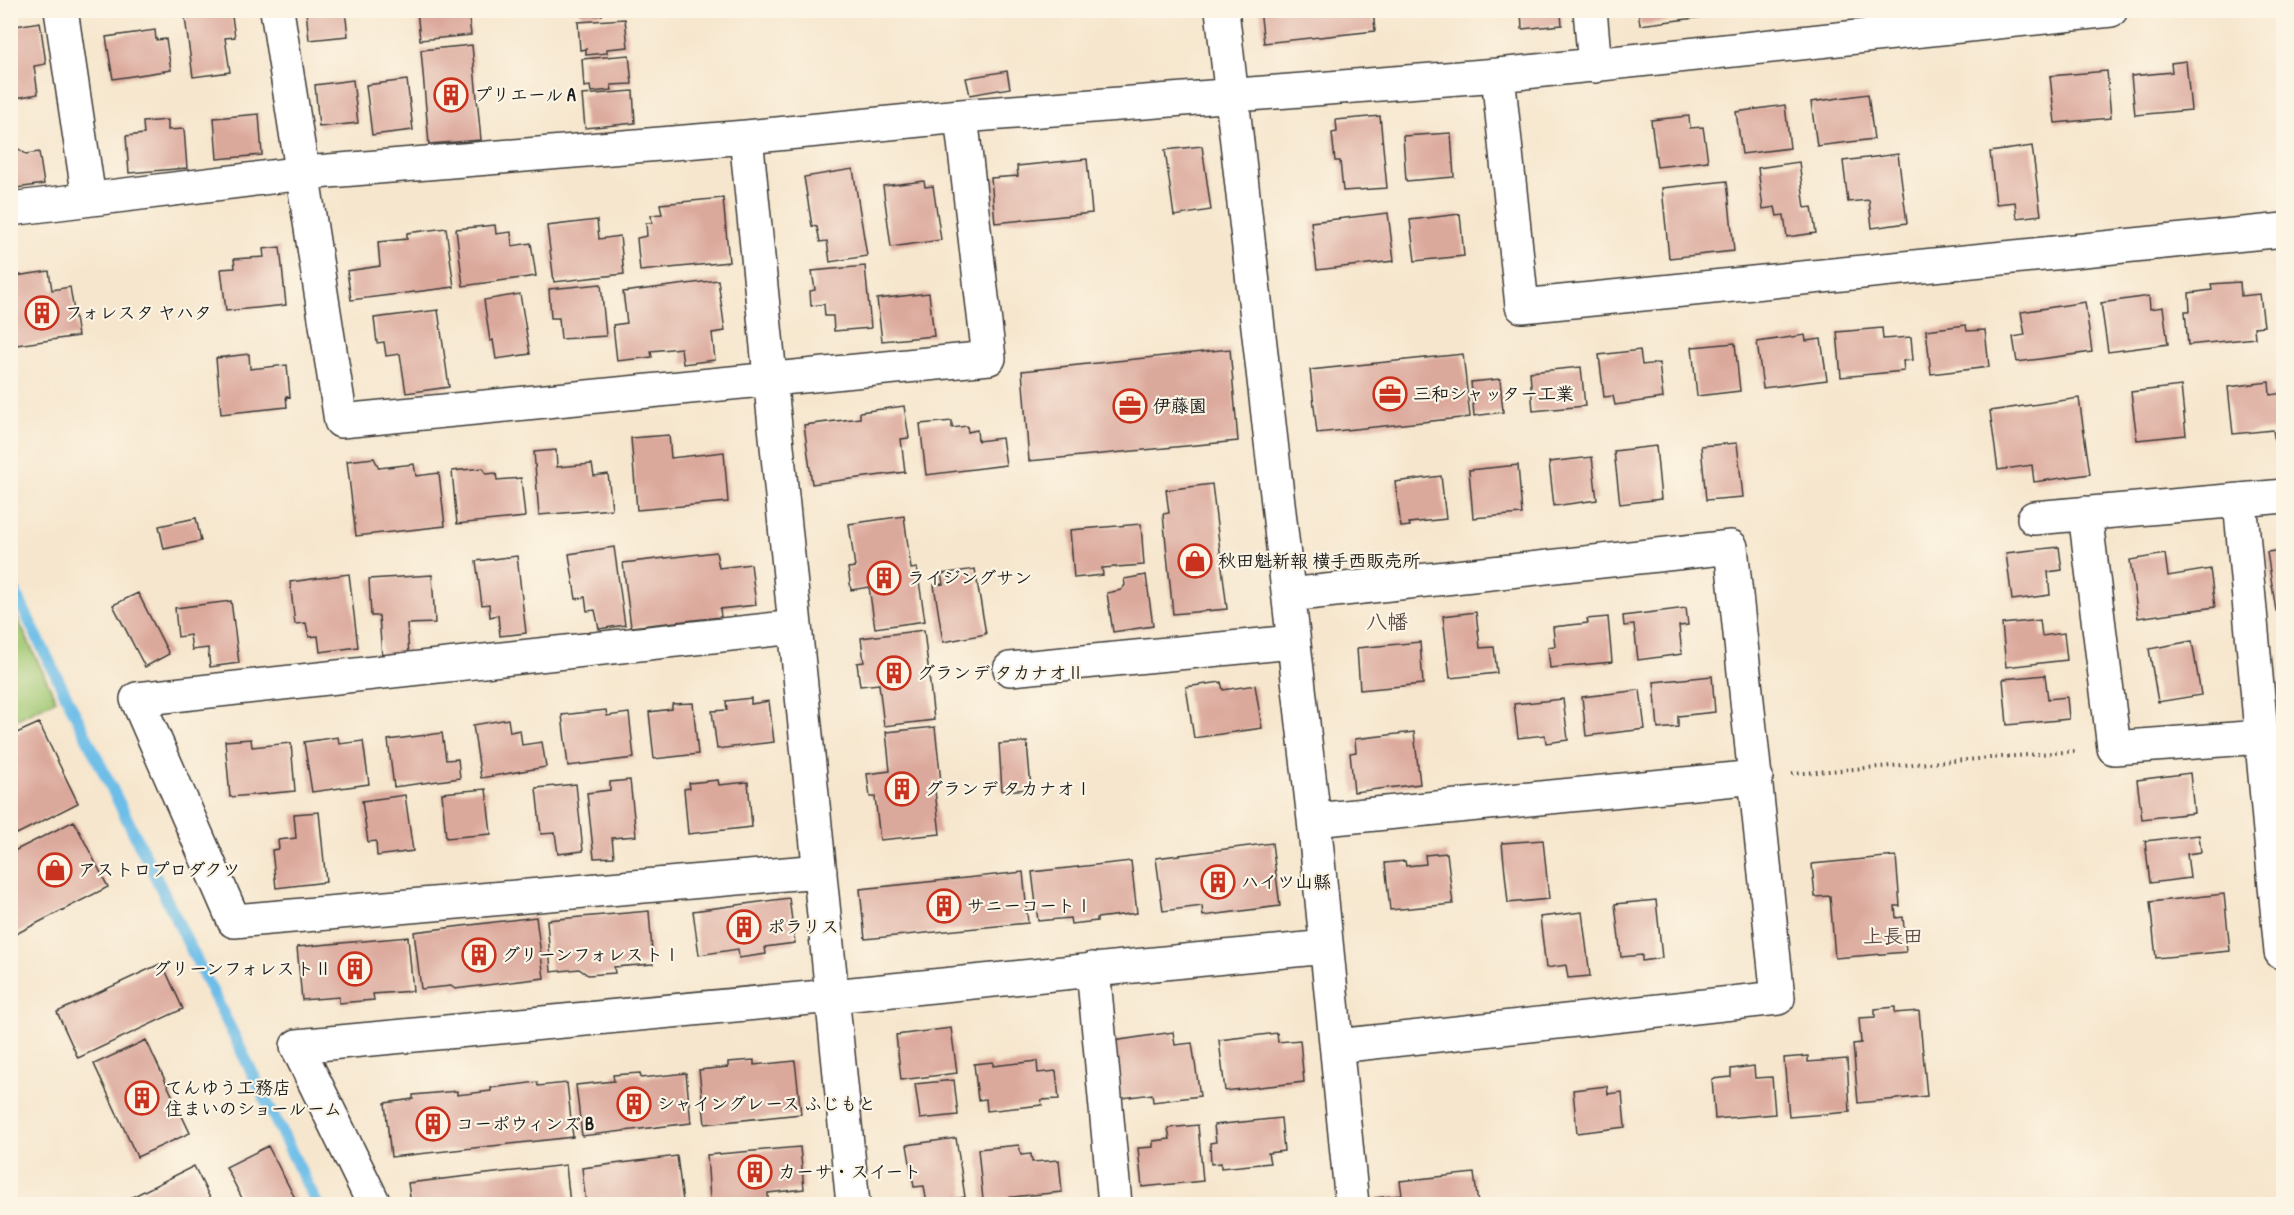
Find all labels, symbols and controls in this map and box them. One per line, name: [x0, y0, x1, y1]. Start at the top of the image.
building icon: プリエール A: [433, 77, 469, 113]
place label: プリエール A: [474, 82, 576, 107]
building icon: フォレスタ ヤハタ: [24, 295, 60, 331]
place label: フォレスタ ヤハタ: [65, 300, 212, 325]
office icon: 三和シャッター工業: [1372, 376, 1408, 412]
place label: 三和シャッター工業: [1413, 381, 1574, 406]
office icon: 伊藤園: [1112, 388, 1148, 424]
place label: 伊藤園: [1153, 393, 1207, 418]
shop icon: 秋田魁新報 横手西販売所: [1177, 543, 1213, 579]
place label: 秋田魁新報 横手西販売所: [1218, 548, 1420, 573]
building icon: ライジングサン: [866, 560, 902, 596]
place label: ライジングサン: [907, 565, 1032, 590]
district label: 八幡: [1366, 607, 1408, 636]
building icon: グランデ タカナオⅡ: [876, 655, 912, 691]
place label: グランデ タカナオⅡ: [917, 660, 1085, 685]
building icon: グランデ タカナオⅠ: [884, 771, 920, 807]
place label: グランデ タカナオⅠ: [925, 776, 1093, 801]
shop icon: アストロプロダクツ: [37, 852, 73, 888]
place label: アストロプロダクツ: [78, 857, 240, 882]
building icon: ハイツ山縣: [1200, 864, 1236, 900]
place label: ハイツ山縣: [1241, 869, 1331, 894]
building icon: サニーコートⅠ: [926, 888, 962, 924]
place label: サニーコートⅠ: [967, 893, 1093, 918]
building icon: ポラリス: [726, 909, 762, 945]
place label: ポラリス: [767, 914, 839, 939]
district label: 上長田: [1863, 922, 1923, 949]
building icon: グリーンフォレストⅠ: [461, 937, 497, 973]
place label: グリーンフォレストⅠ: [502, 942, 681, 967]
building icon: グリーンフォレストⅡ: [337, 951, 373, 987]
place label: グリーンフォレストⅡ: [153, 956, 332, 981]
place label: てんゆう工務店 住まいのショールーム: [165, 1075, 342, 1121]
building icon: てんゆう工務店 住まいのショールーム: [124, 1080, 160, 1116]
building icon: シャイングレース ふじもと: [616, 1086, 652, 1122]
place label: シャイングレース ふじもと: [657, 1091, 876, 1116]
building icon: コーポウィンズ B: [415, 1106, 451, 1142]
place label: コーポウィンズ B: [456, 1111, 594, 1136]
building icon: カーサ・スイート: [737, 1154, 773, 1190]
place label: カーサ・スイート: [778, 1159, 921, 1184]

